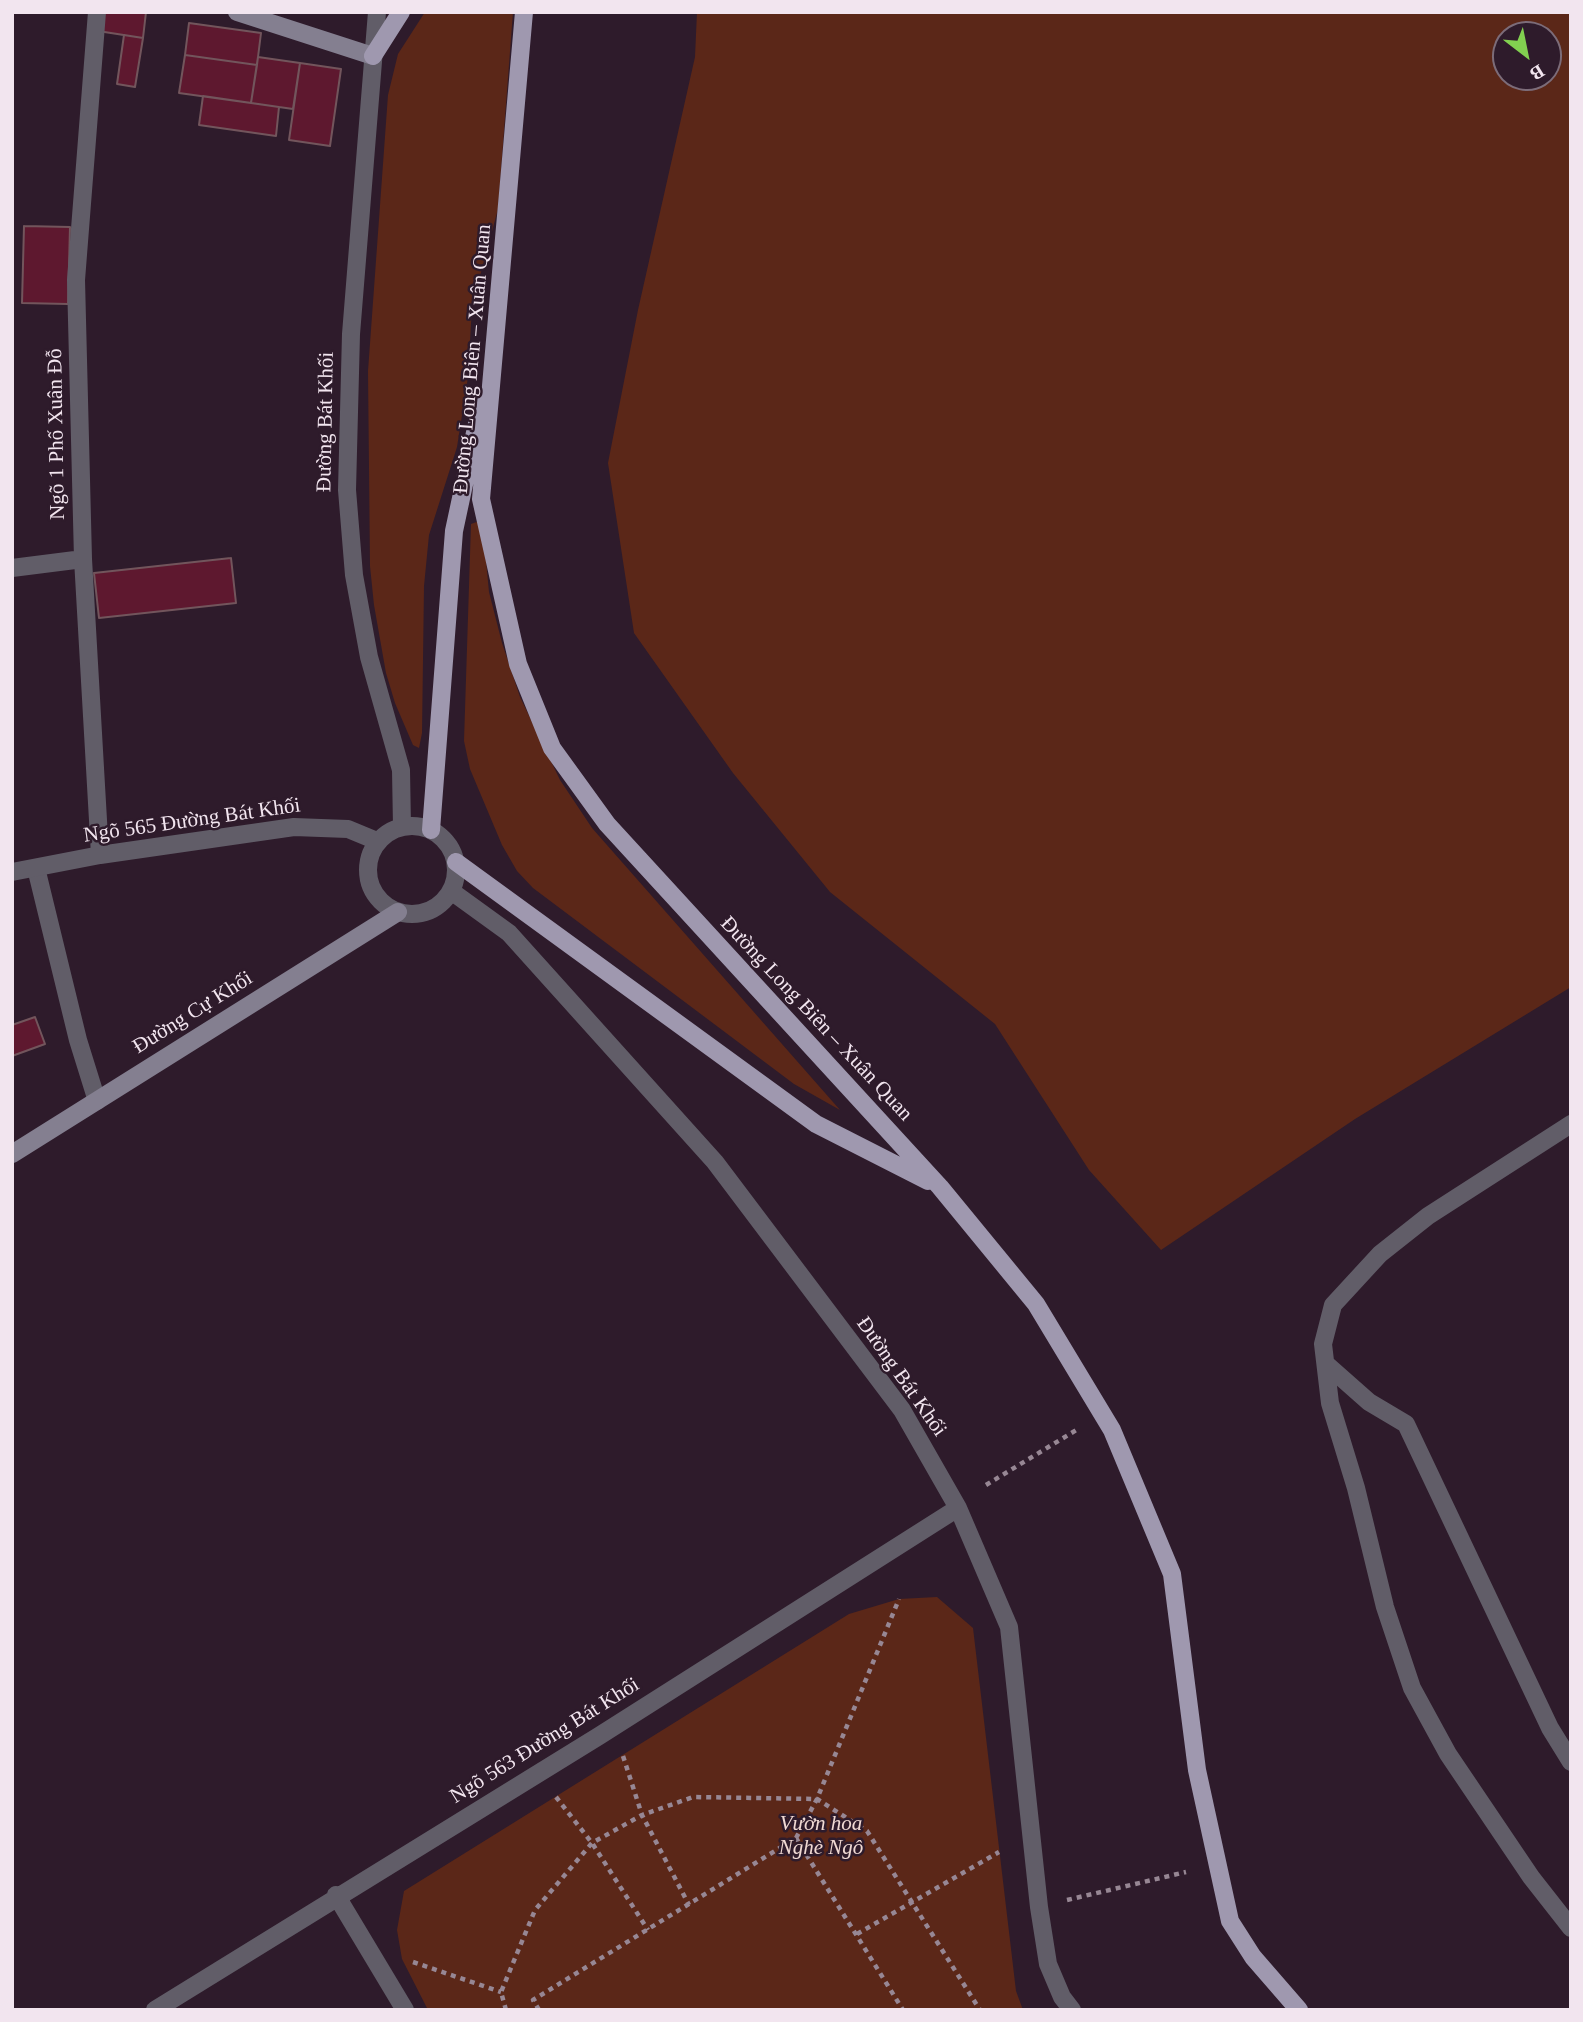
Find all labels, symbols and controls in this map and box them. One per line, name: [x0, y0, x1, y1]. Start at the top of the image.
north arrow: [1492, 21, 1562, 91]
text: B: [1526, 60, 1548, 85]
street label: Đường Long Biên – Xuân Quan: [449, 223, 497, 495]
street label: Ngõ 1 Phố Xuân Đỗ: [43, 348, 71, 520]
street label: Đường Bát Khối: [312, 352, 340, 492]
street label: Ngõ 565 Đường Bát Khối: [82, 793, 302, 849]
street label: Đường Long Biên – Xuân Quan: [715, 912, 917, 1126]
street label: Đường Cự Khối: [128, 966, 258, 1060]
street label: Đường Bát Khối: [850, 1312, 952, 1442]
street label: Ngõ 563 Đường Bát Khối: [446, 1672, 644, 1810]
park label: Vườn hoa Nghè Ngô: [779, 1811, 863, 1861]

